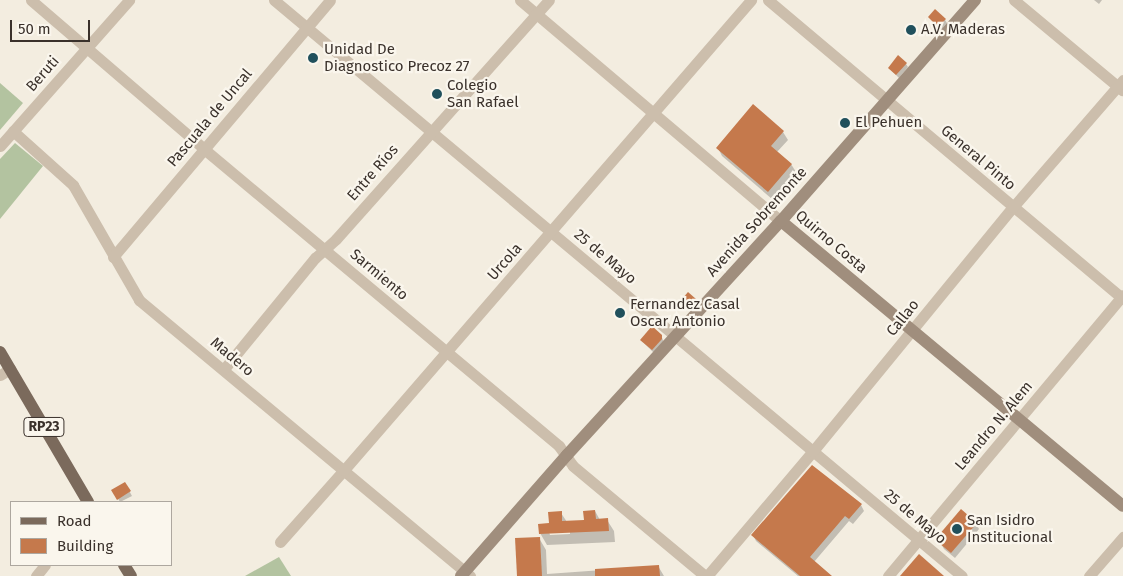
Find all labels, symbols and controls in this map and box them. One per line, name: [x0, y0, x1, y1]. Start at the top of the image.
scale bar: [12, 10, 92, 42]
text: 50 m: [18, 20, 51, 38]
place label: A.V. Maderas: [921, 21, 1005, 39]
marker: A.V. Maderas: [905, 24, 917, 36]
place label: Unidad De Diagnostico Precoz 27: [324, 40, 469, 75]
marker: Unidad De Diagnostico Precoz 27: [306, 51, 320, 65]
street label: Beruti: [23, 52, 63, 96]
street label: Pascuala de Uncal: [164, 65, 256, 171]
place label: Colegio San Rafael: [447, 76, 519, 111]
marker: Colegio San Rafael: [431, 88, 443, 100]
place label: El Pehuen: [855, 114, 922, 132]
marker: El Pehuen: [839, 117, 851, 129]
street label: General Pinto: [937, 122, 1019, 194]
street label: Entre Ríos: [344, 141, 402, 205]
street label: Avenida Sobremonte: [703, 163, 811, 281]
street label: Quirno Costa: [792, 207, 870, 277]
street label: 25 de Mayo: [570, 226, 640, 288]
street label: Urcola: [484, 240, 526, 284]
street label: Sarmiento: [346, 246, 412, 304]
place label: Fernandez Casal Oscar Antonio: [630, 295, 740, 330]
street label: Callao: [883, 296, 923, 340]
marker: Fernandez Casal Oscar Antonio: [614, 307, 626, 319]
street label: Madero: [207, 334, 257, 380]
street label: Leandro N. Alem: [951, 378, 1037, 474]
road number: RP23: [23, 416, 65, 438]
street label: 25 de Mayo: [880, 486, 950, 548]
legend: [10, 501, 172, 566]
place label: San Isidro Institucional: [967, 511, 1052, 546]
text: Road: [57, 512, 92, 530]
marker: San Isidro Institucional: [951, 523, 963, 535]
text: Building: [57, 537, 113, 555]

